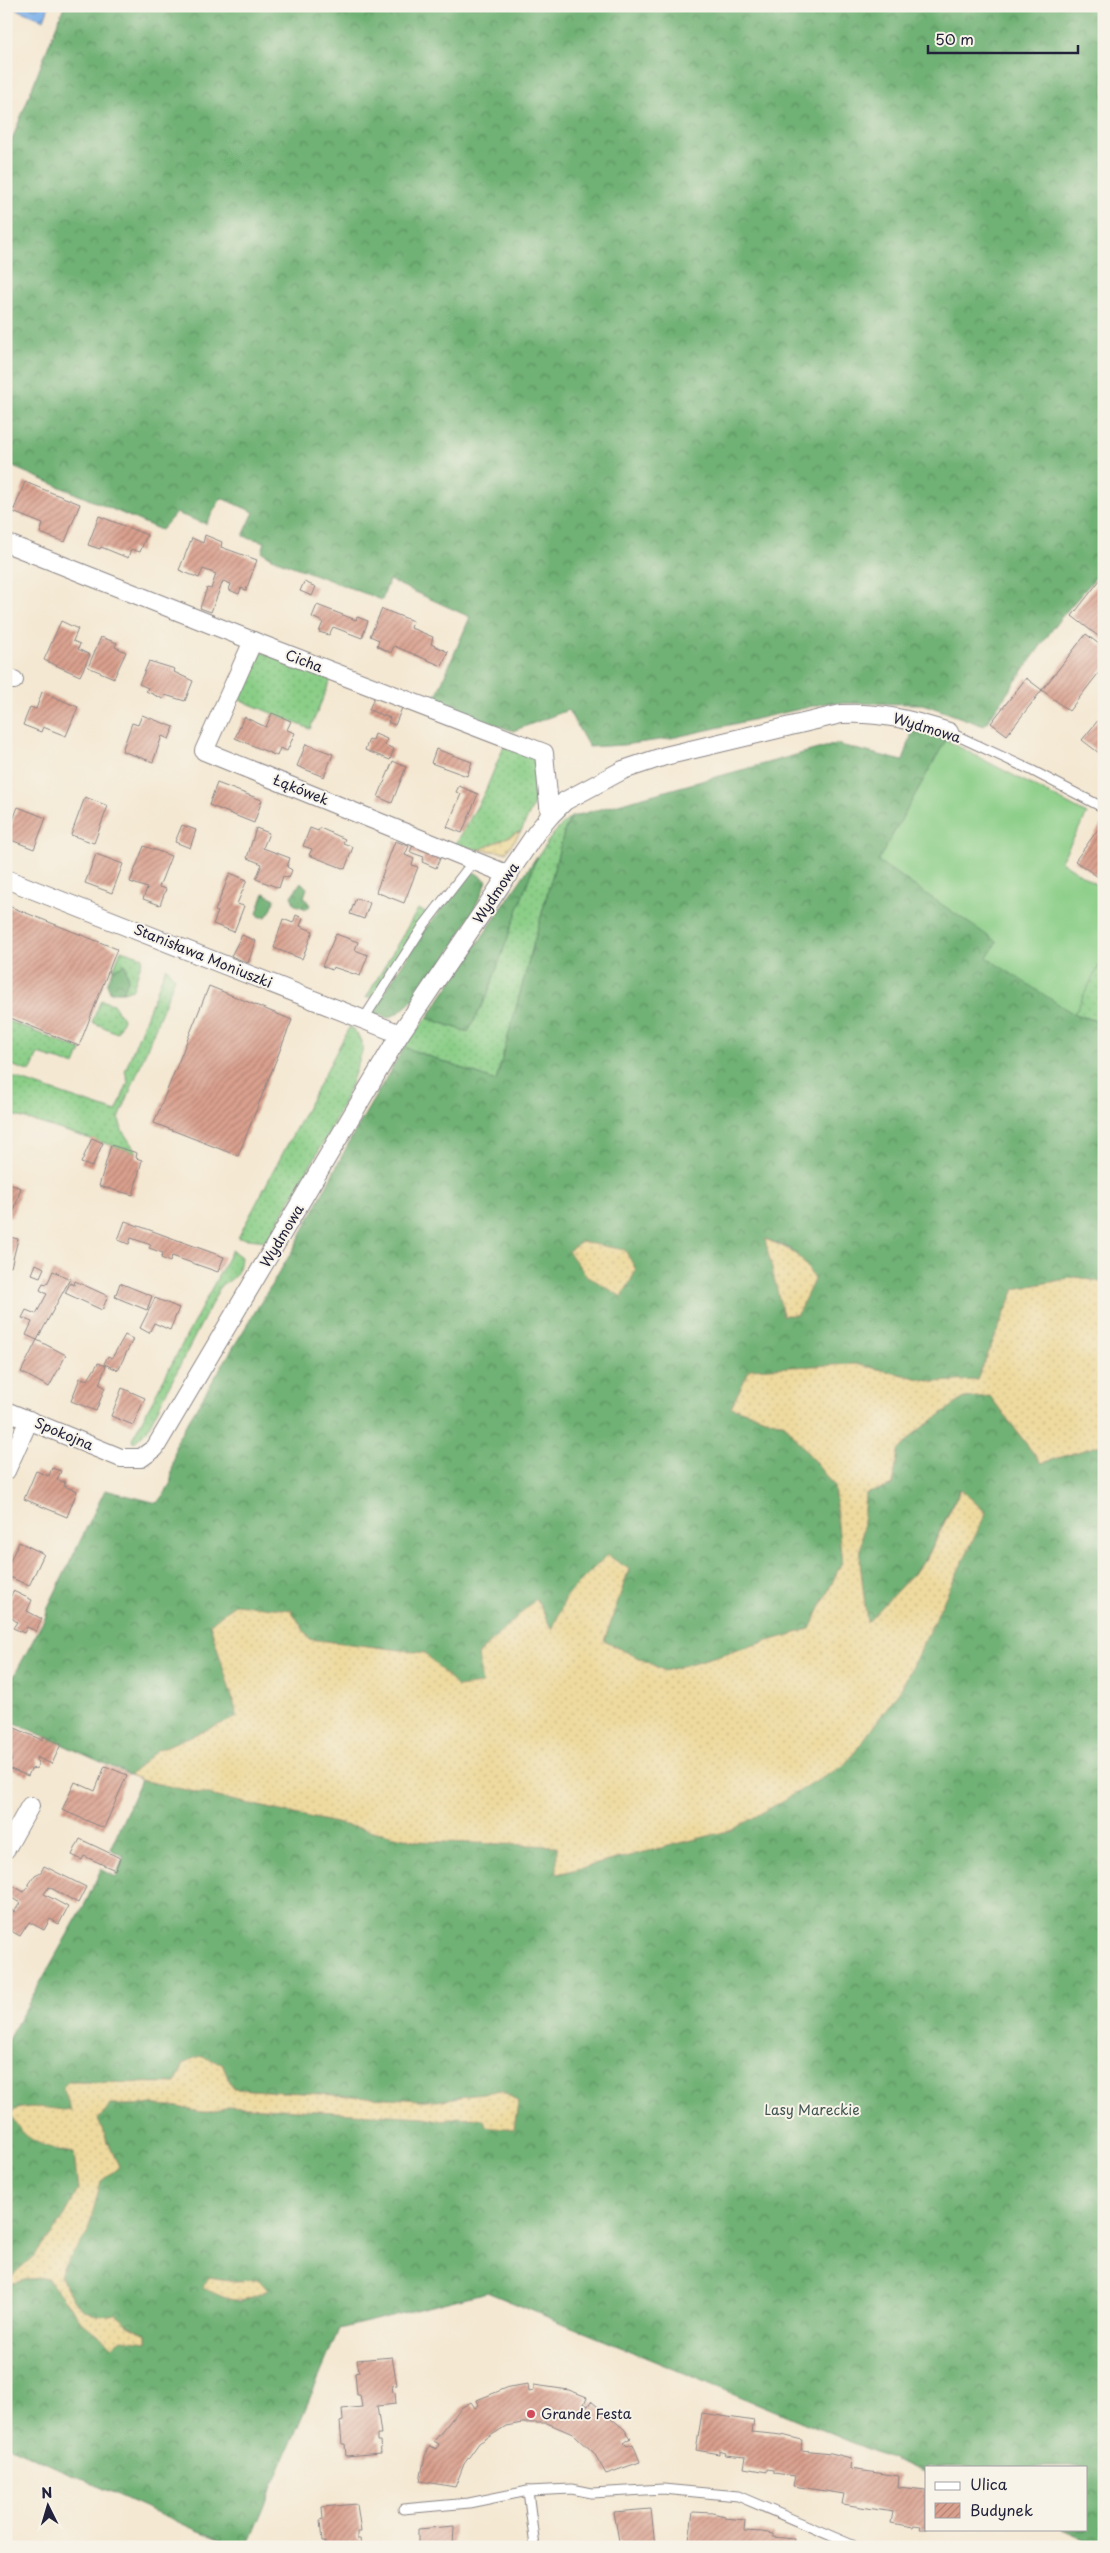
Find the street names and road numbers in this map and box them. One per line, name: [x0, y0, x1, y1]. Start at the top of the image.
street label: Cicha: [282, 644, 326, 677]
street label: Wydmowa: [891, 707, 964, 748]
street label: Łąkówek: [270, 769, 332, 810]
street label: Wydmowa: [467, 858, 524, 928]
street label: Stanisława Moniuszki: [131, 918, 276, 993]
street label: Wydmowa: [255, 1200, 309, 1271]
street label: Spokojna: [31, 1412, 97, 1455]

